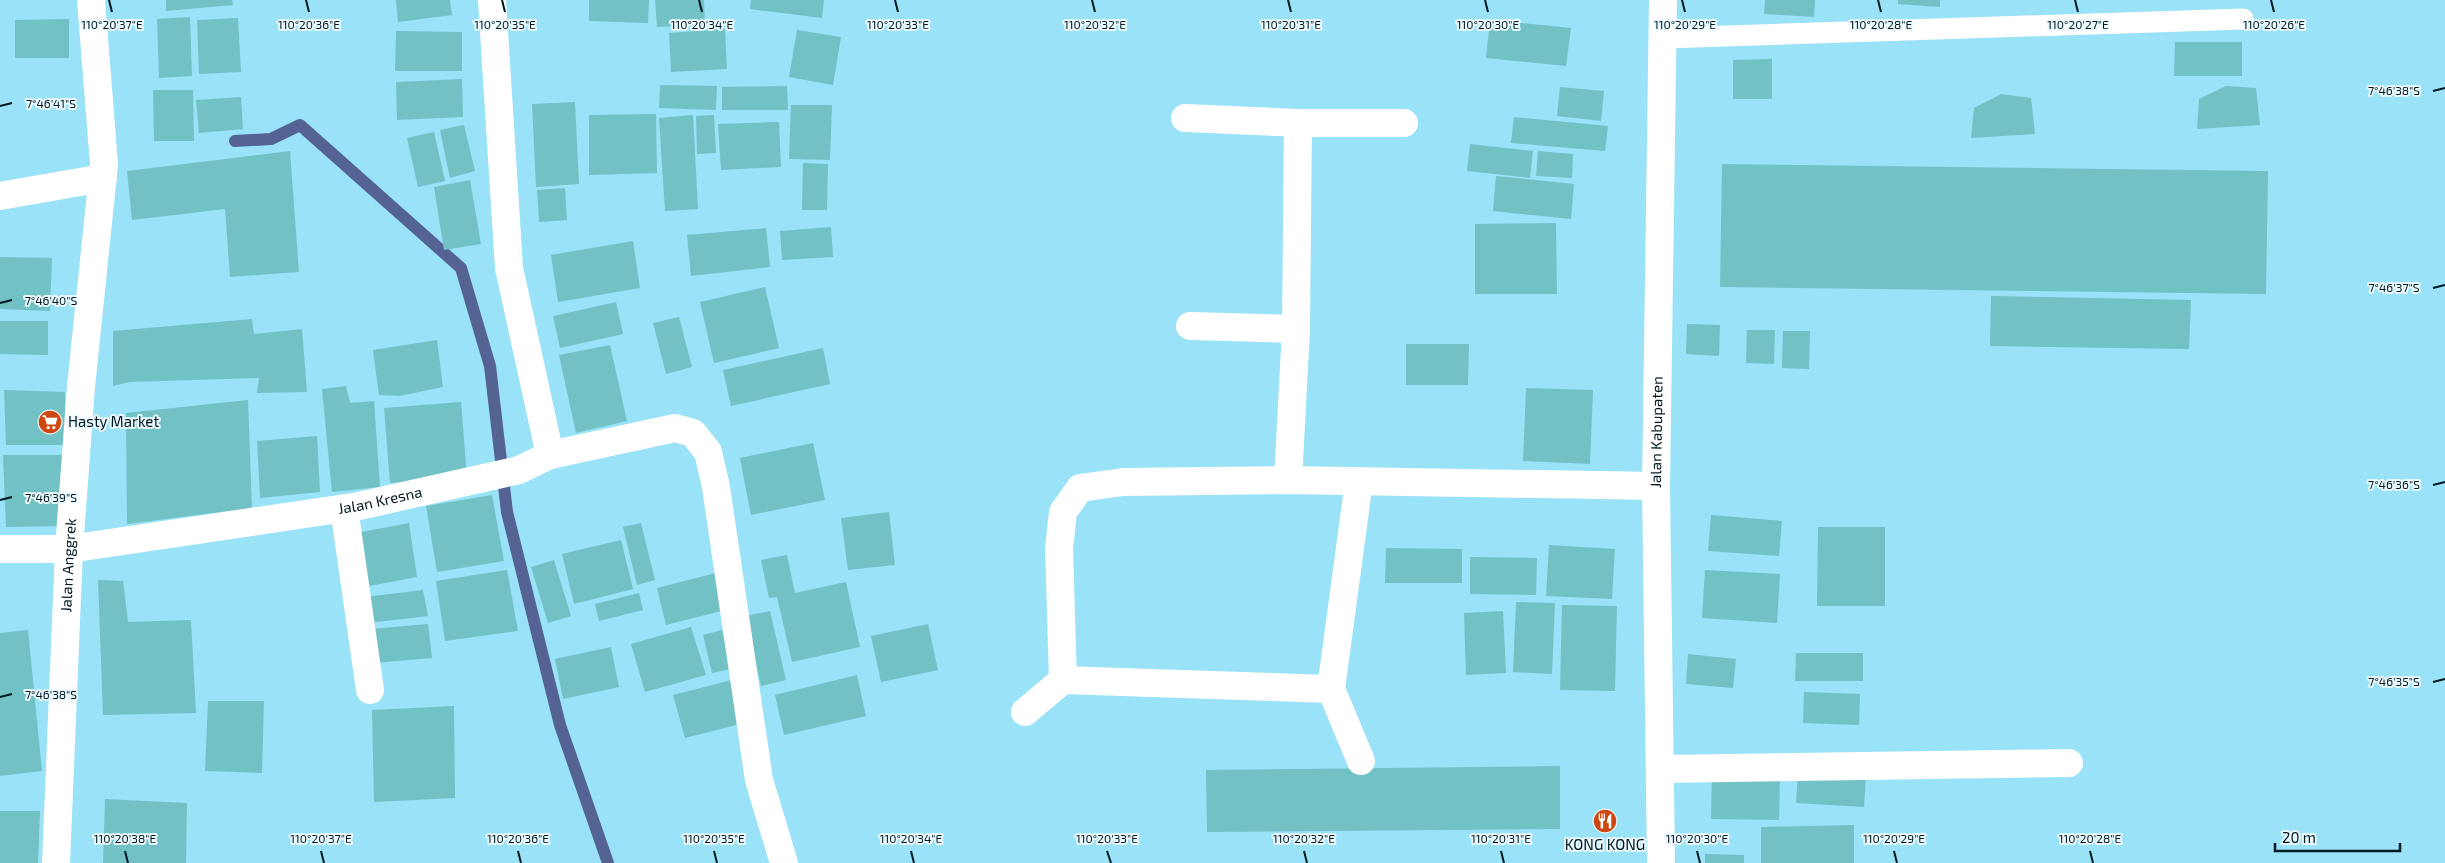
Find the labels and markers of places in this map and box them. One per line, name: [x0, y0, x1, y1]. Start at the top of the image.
supermarket icon: Hasty Market: [37, 409, 63, 435]
place label: Hasty Market: [68, 412, 159, 430]
restaurant icon: KONG KONG: [1592, 808, 1618, 834]
place label: KONG KONG: [1565, 835, 1645, 853]

